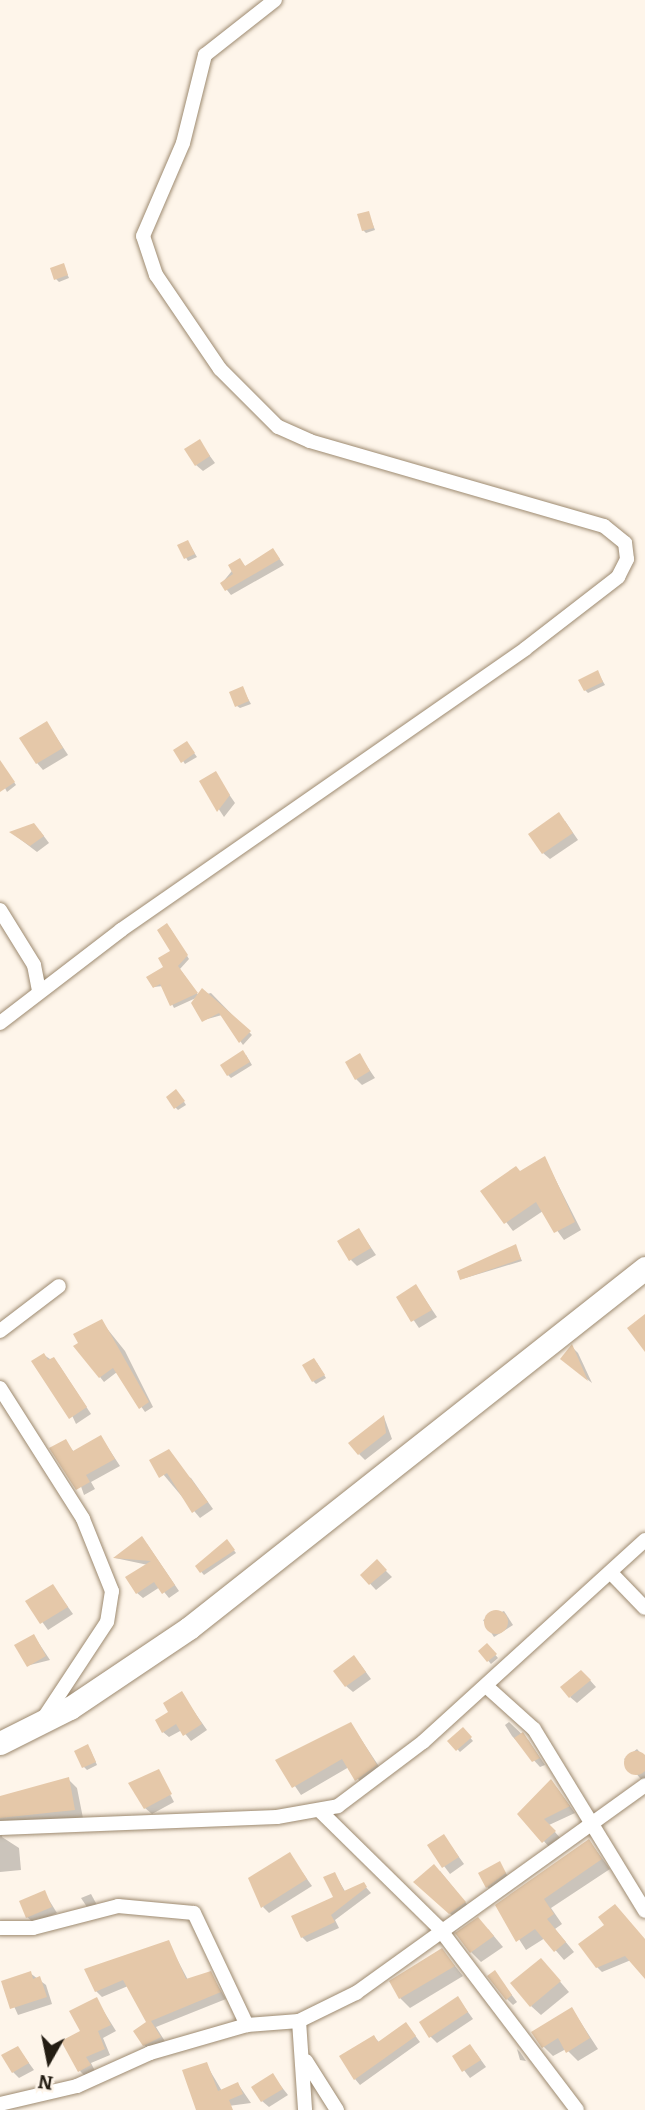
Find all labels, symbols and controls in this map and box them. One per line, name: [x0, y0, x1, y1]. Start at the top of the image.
north arrow: [14, 2026, 84, 2096]
text: N: [37, 2070, 55, 2095]

